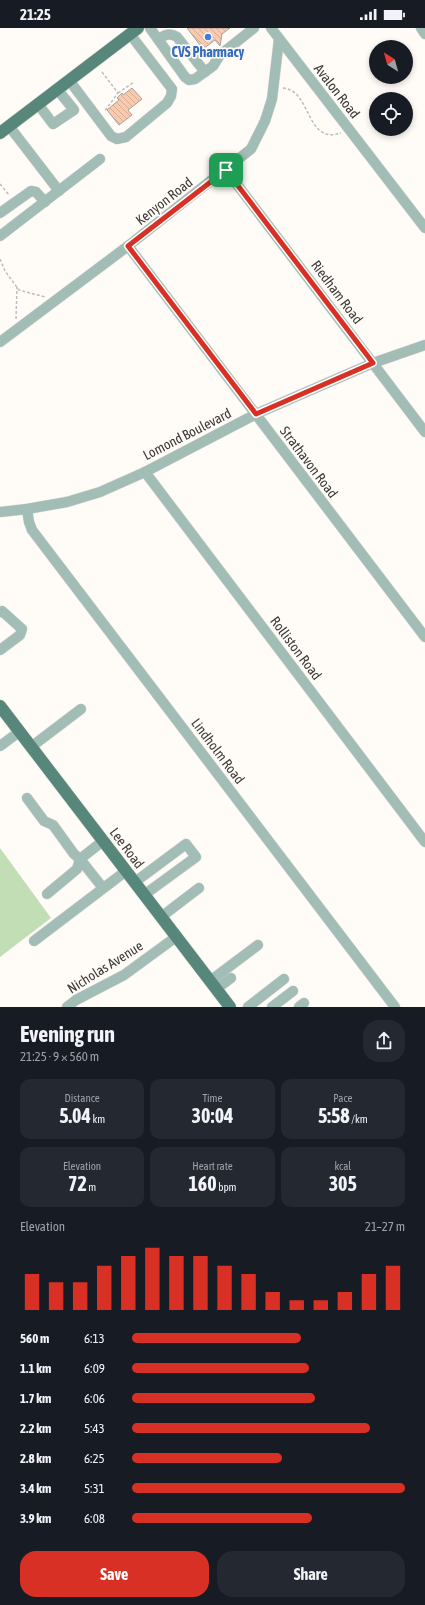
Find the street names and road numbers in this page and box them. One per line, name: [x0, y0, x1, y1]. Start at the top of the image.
street label: Avalon Road: [311, 61, 363, 121]
street label: Kenyon Road: [133, 174, 195, 228]
street label: Riedham Road: [308, 257, 366, 327]
street label: Lomond Boulevard: [140, 405, 234, 463]
street label: Strathavon Road: [277, 423, 341, 501]
street label: Rolliston Road: [267, 613, 325, 683]
street label: Lindholm Road: [188, 715, 248, 787]
street label: Lee Road: [107, 825, 147, 871]
street label: Nicholas Avenue: [64, 937, 146, 997]

